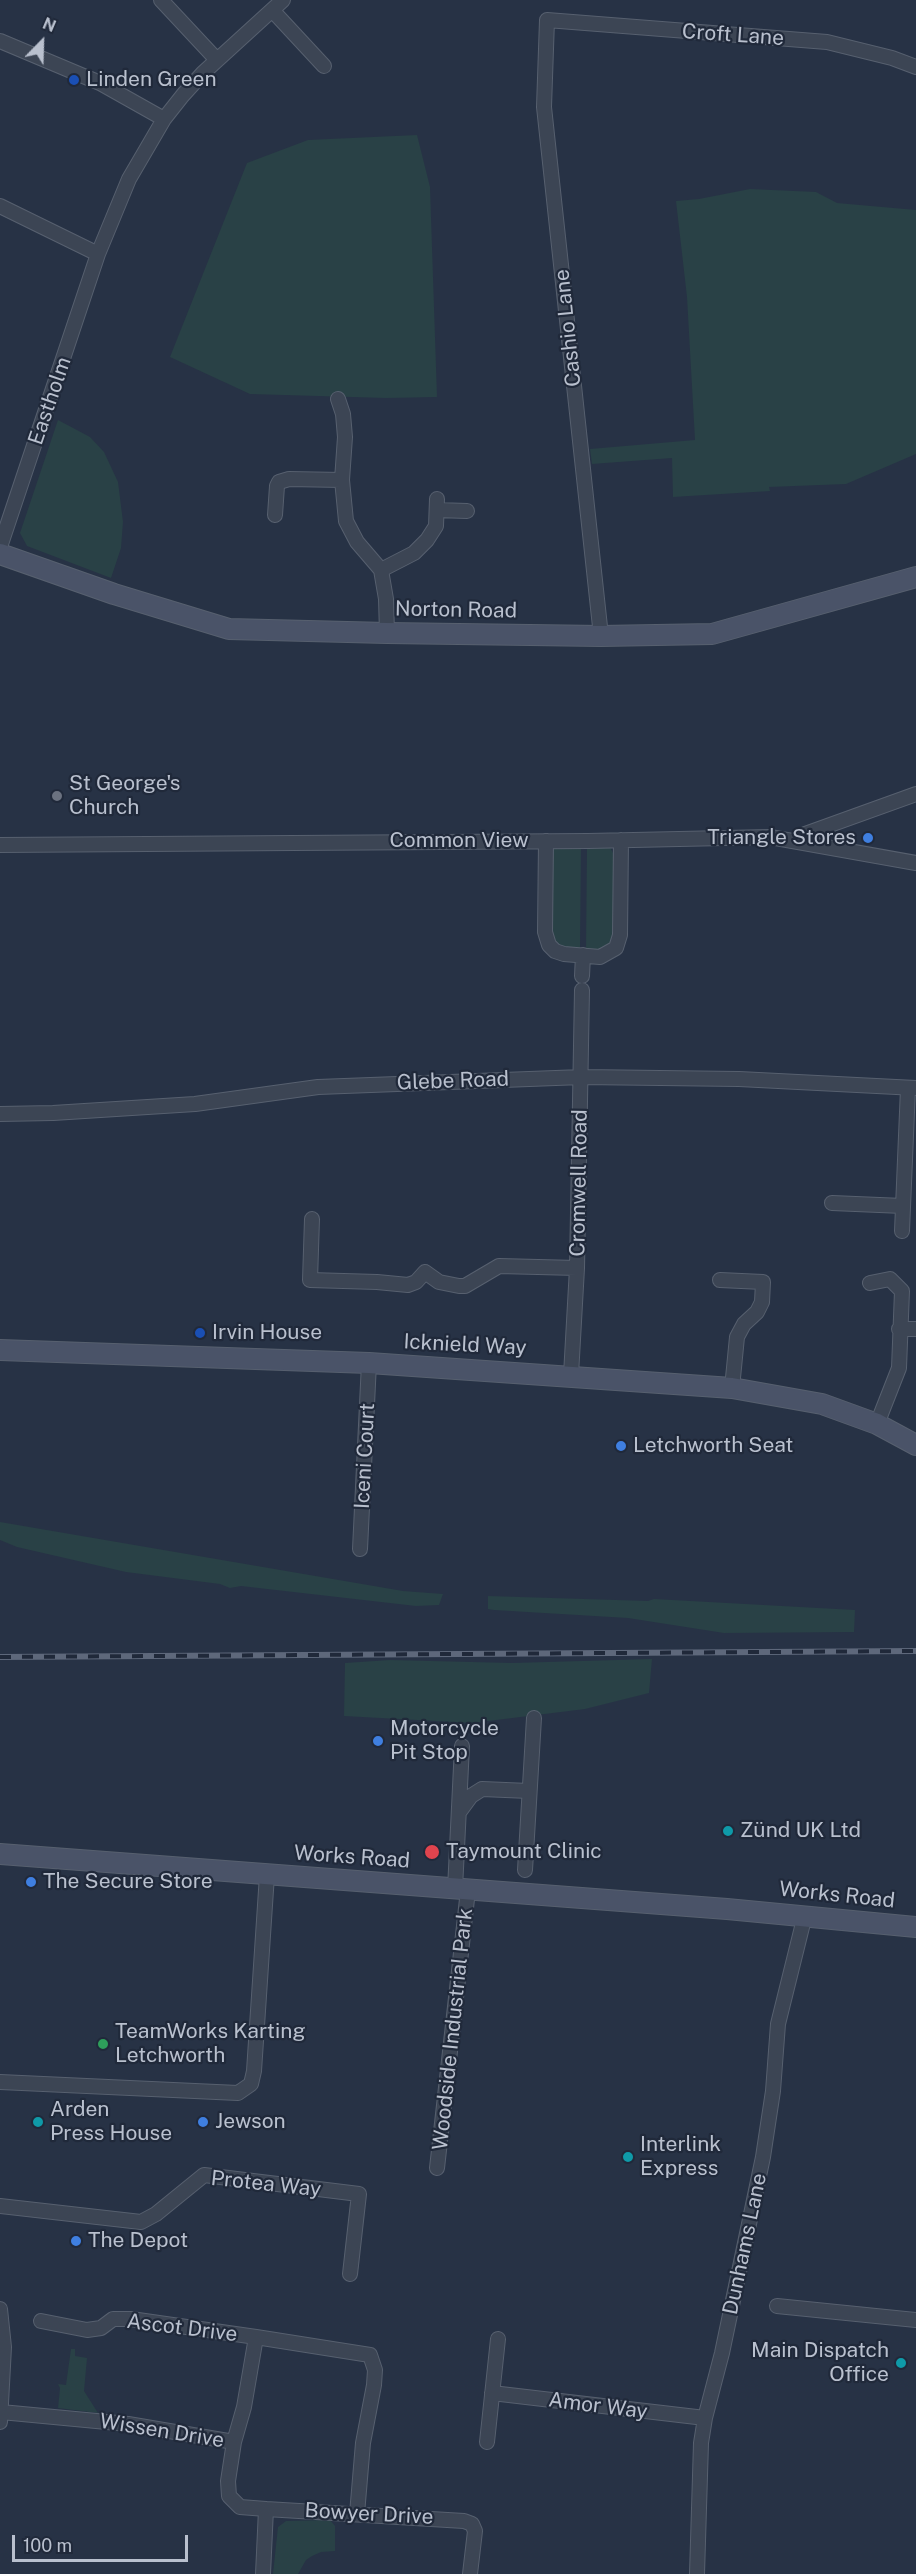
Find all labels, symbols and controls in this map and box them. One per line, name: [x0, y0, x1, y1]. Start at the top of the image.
north arrow: [12, 12, 72, 72]
text: N: [40, 14, 59, 36]
street label: Croft Lane: [681, 19, 785, 51]
place label: Linden Green: [86, 67, 217, 93]
marker: Linden Green: [67, 73, 81, 87]
street label: Cashio Lane: [549, 268, 587, 388]
street label: Eastholm: [23, 354, 77, 448]
street label: Norton Road: [395, 596, 517, 624]
place label: St George's Church: [69, 771, 180, 821]
marker: St George's Church: [50, 789, 64, 803]
place label: Triangle Stores: [707, 825, 856, 851]
street label: Common View: [389, 828, 529, 854]
marker: Triangle Stores: [861, 831, 875, 845]
street label: Glebe Road: [396, 1066, 510, 1096]
street label: Cromwell Road: [565, 1109, 593, 1257]
place label: Irvin House: [212, 1320, 322, 1346]
marker: Irvin House: [193, 1326, 207, 1340]
street label: Icknield Way: [403, 1329, 527, 1361]
street label: Iceni Court: [350, 1402, 380, 1510]
place label: Letchworth Seat: [633, 1433, 794, 1459]
marker: Letchworth Seat: [614, 1439, 628, 1453]
place label: Motorcycle Pit Stop: [390, 1716, 499, 1766]
marker: Motorcycle Pit Stop: [371, 1734, 385, 1748]
place label: Zünd UK Ltd: [740, 1818, 861, 1844]
marker: Zünd UK Ltd: [721, 1824, 735, 1838]
place label: Taymount Clinic: [446, 1839, 602, 1865]
street label: Works Road: [293, 1840, 411, 1874]
marker: Taymount Clinic: [423, 1843, 441, 1861]
place label: The Secure Store: [43, 1869, 213, 1895]
marker: The Secure Store: [24, 1875, 38, 1889]
street label: Works Road: [778, 1876, 896, 1914]
street label: Woodside Industrial Park: [428, 1907, 478, 2151]
place label: TeamWorks Karting Letchworth: [115, 2019, 305, 2069]
marker: TeamWorks Karting Letchworth: [96, 2037, 110, 2051]
place label: Arden Press House: [50, 2097, 172, 2147]
place label: Jewson: [215, 2109, 286, 2135]
marker: Arden Press House: [31, 2115, 45, 2129]
marker: Jewson: [196, 2115, 210, 2129]
place label: Interlink Express: [640, 2132, 721, 2182]
marker: Interlink Express: [621, 2150, 635, 2164]
street label: Protea Way: [210, 2166, 322, 2202]
street label: Dunhams Lane: [718, 2171, 772, 2317]
place label: The Depot: [88, 2228, 188, 2254]
marker: The Depot: [69, 2234, 83, 2248]
street label: Ascot Drive: [125, 2309, 239, 2347]
place label: Main Dispatch Office: [751, 2338, 889, 2388]
marker: Main Dispatch Office: [894, 2356, 908, 2370]
street label: Amor Way: [547, 2387, 649, 2425]
street label: Wissen Drive: [98, 2409, 226, 2453]
street label: Bowyer Drive: [304, 2498, 434, 2530]
scale bar: [15, 2523, 190, 2561]
text: 100 m: [23, 2535, 72, 2556]

